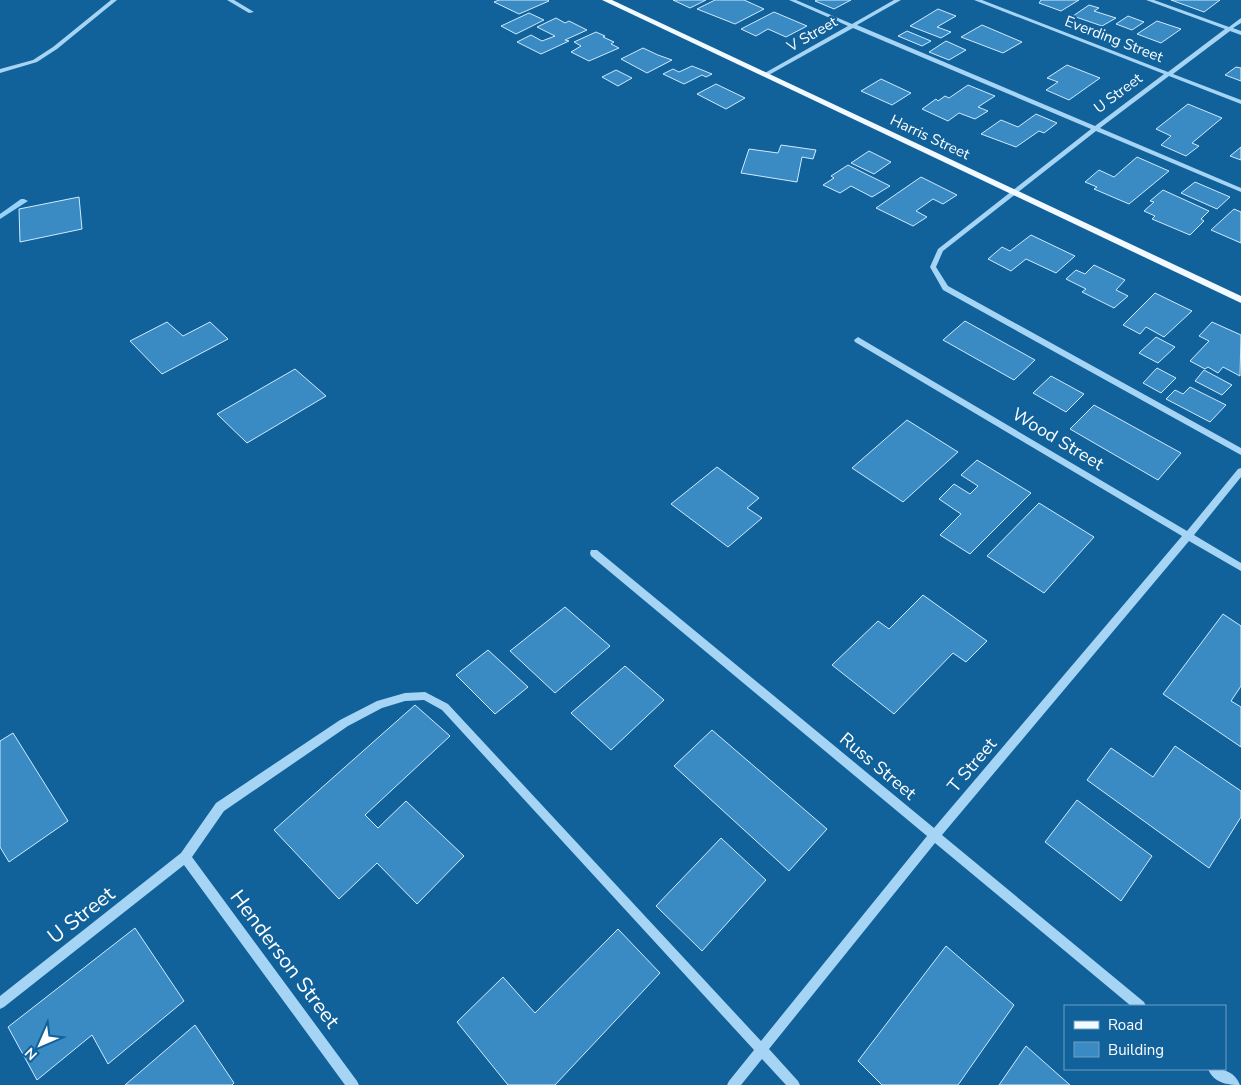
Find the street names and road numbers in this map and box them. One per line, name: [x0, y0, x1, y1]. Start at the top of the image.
street label: V Street: [782, 11, 842, 57]
street label: Everding Street: [1062, 11, 1167, 67]
street label: U Street: [1090, 68, 1147, 118]
street label: Harris Street: [887, 110, 974, 164]
street label: Wood Street: [1008, 402, 1109, 476]
street label: Russ Street: [835, 727, 922, 806]
street label: T Street: [942, 732, 1002, 797]
street label: U Street: [42, 880, 121, 950]
street label: Henderson Street: [224, 884, 347, 1034]

